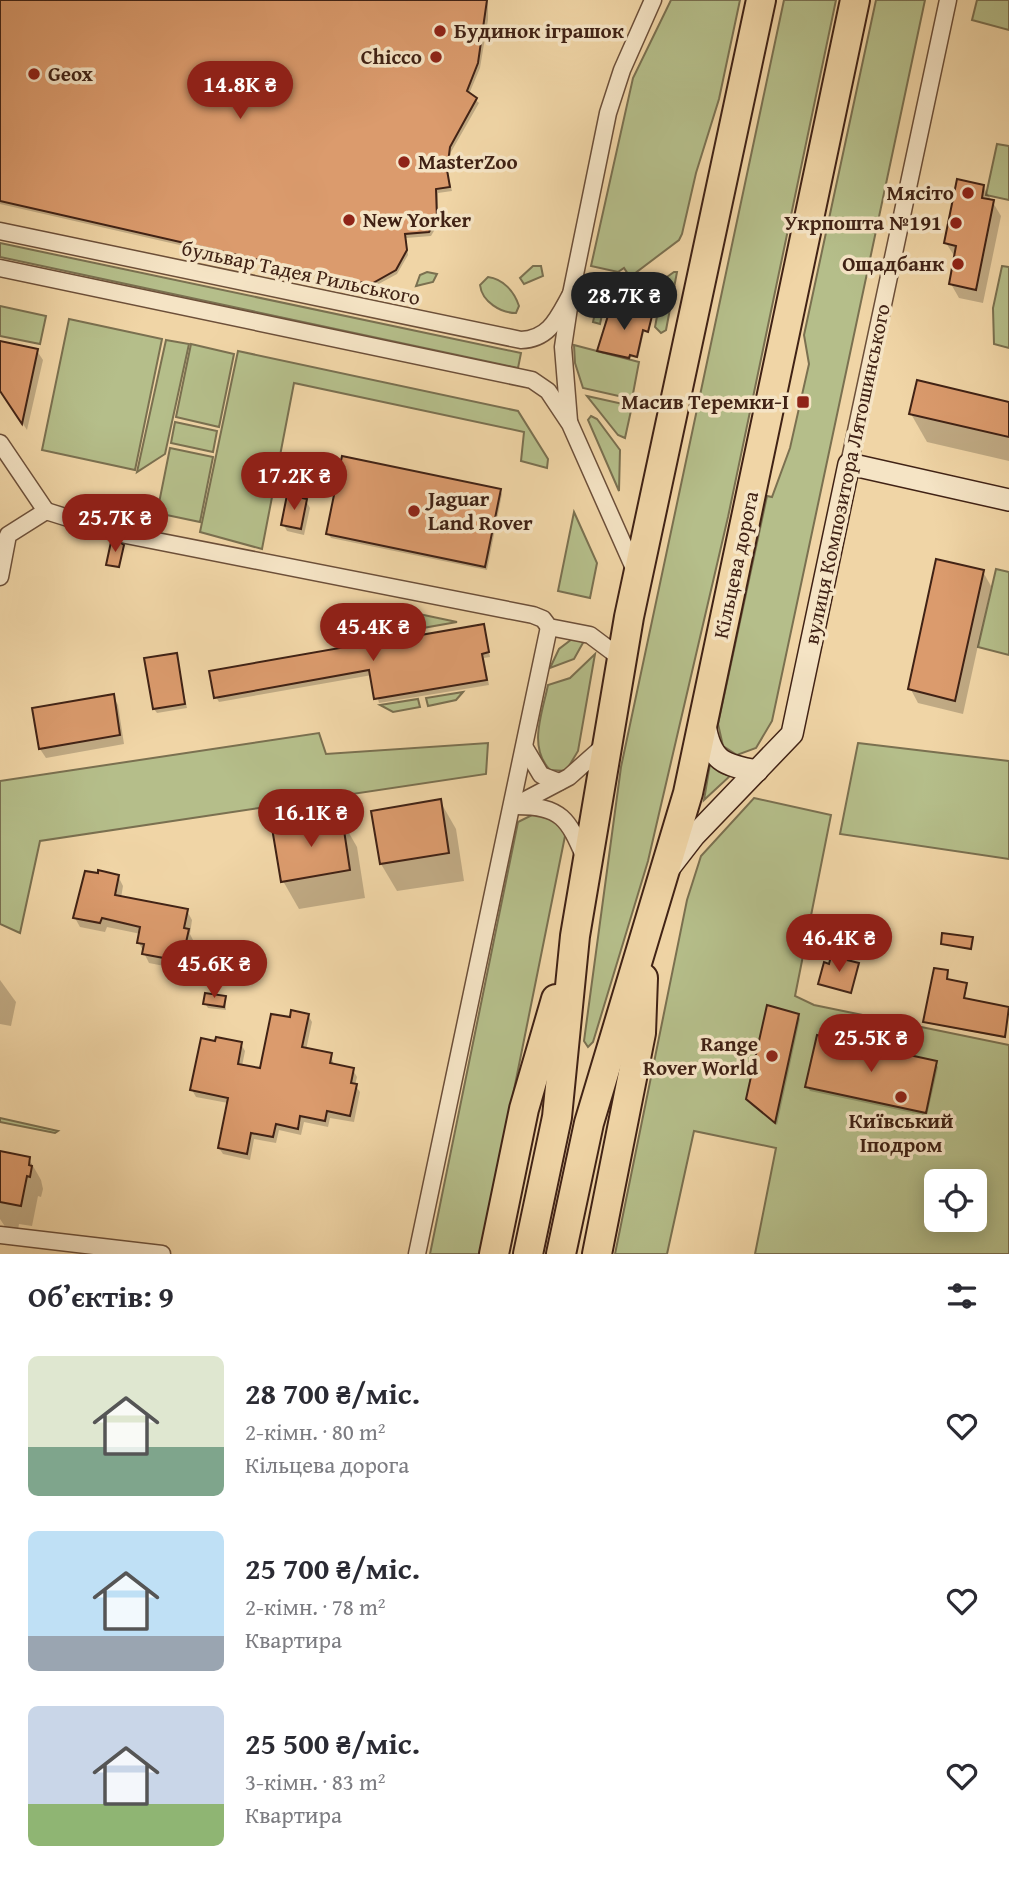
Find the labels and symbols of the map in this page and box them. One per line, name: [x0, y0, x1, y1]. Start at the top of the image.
place label: Будинок іграшок: [454, 15, 625, 46]
marker: Будинок іграшок: [432, 23, 448, 39]
place label: Chicco: [361, 41, 422, 72]
marker: Chicco: [428, 49, 444, 65]
place label: Geox: [48, 58, 93, 89]
pin: 14.8K ₴: [175, 61, 305, 121]
marker: Geox: [26, 66, 42, 82]
place label: MasterZoo: [418, 146, 518, 177]
marker: MasterZoo: [396, 154, 412, 170]
place label: Мясіто: [887, 177, 954, 208]
marker: Мясіто: [960, 185, 976, 201]
place label: New Yorker: [363, 204, 472, 235]
place label: Укрпошта №191: [784, 207, 942, 238]
marker: New Yorker: [341, 212, 357, 228]
marker: Укрпошта №191: [948, 215, 964, 231]
street label: бульвар Тадея Рильського: [179, 232, 423, 313]
place label: Ощадбанк: [842, 248, 945, 279]
marker: Ощадбанк: [950, 256, 966, 272]
pin: 28.7K ₴: [559, 272, 689, 332]
street label: вулиця Композитора Лятошинського: [795, 301, 898, 647]
place label: Масив Теремки-I: [621, 386, 789, 417]
marker: Масив Теремки-I: [795, 394, 811, 410]
pin: 17.2K ₴: [229, 452, 359, 512]
place label: Jaguar Land Rover: [425, 483, 533, 538]
street label: Кільцева дорога: [705, 488, 766, 641]
pin: 25.7K ₴: [50, 494, 180, 554]
marker: Jaguar Land Rover: [406, 503, 422, 519]
pin: 45.4K ₴: [308, 604, 438, 663]
pin: 16.1K ₴: [246, 790, 376, 849]
pin: 46.4K ₴: [774, 914, 904, 974]
pin: 45.6K ₴: [149, 940, 279, 1000]
pin: 25.5K ₴: [806, 1014, 936, 1074]
place label: Range Rover World: [643, 1028, 758, 1083]
marker: Range Rover World: [764, 1048, 780, 1064]
marker: Київський Іподром: [893, 1089, 909, 1105]
place label: Київський Іподром: [849, 1105, 953, 1160]

